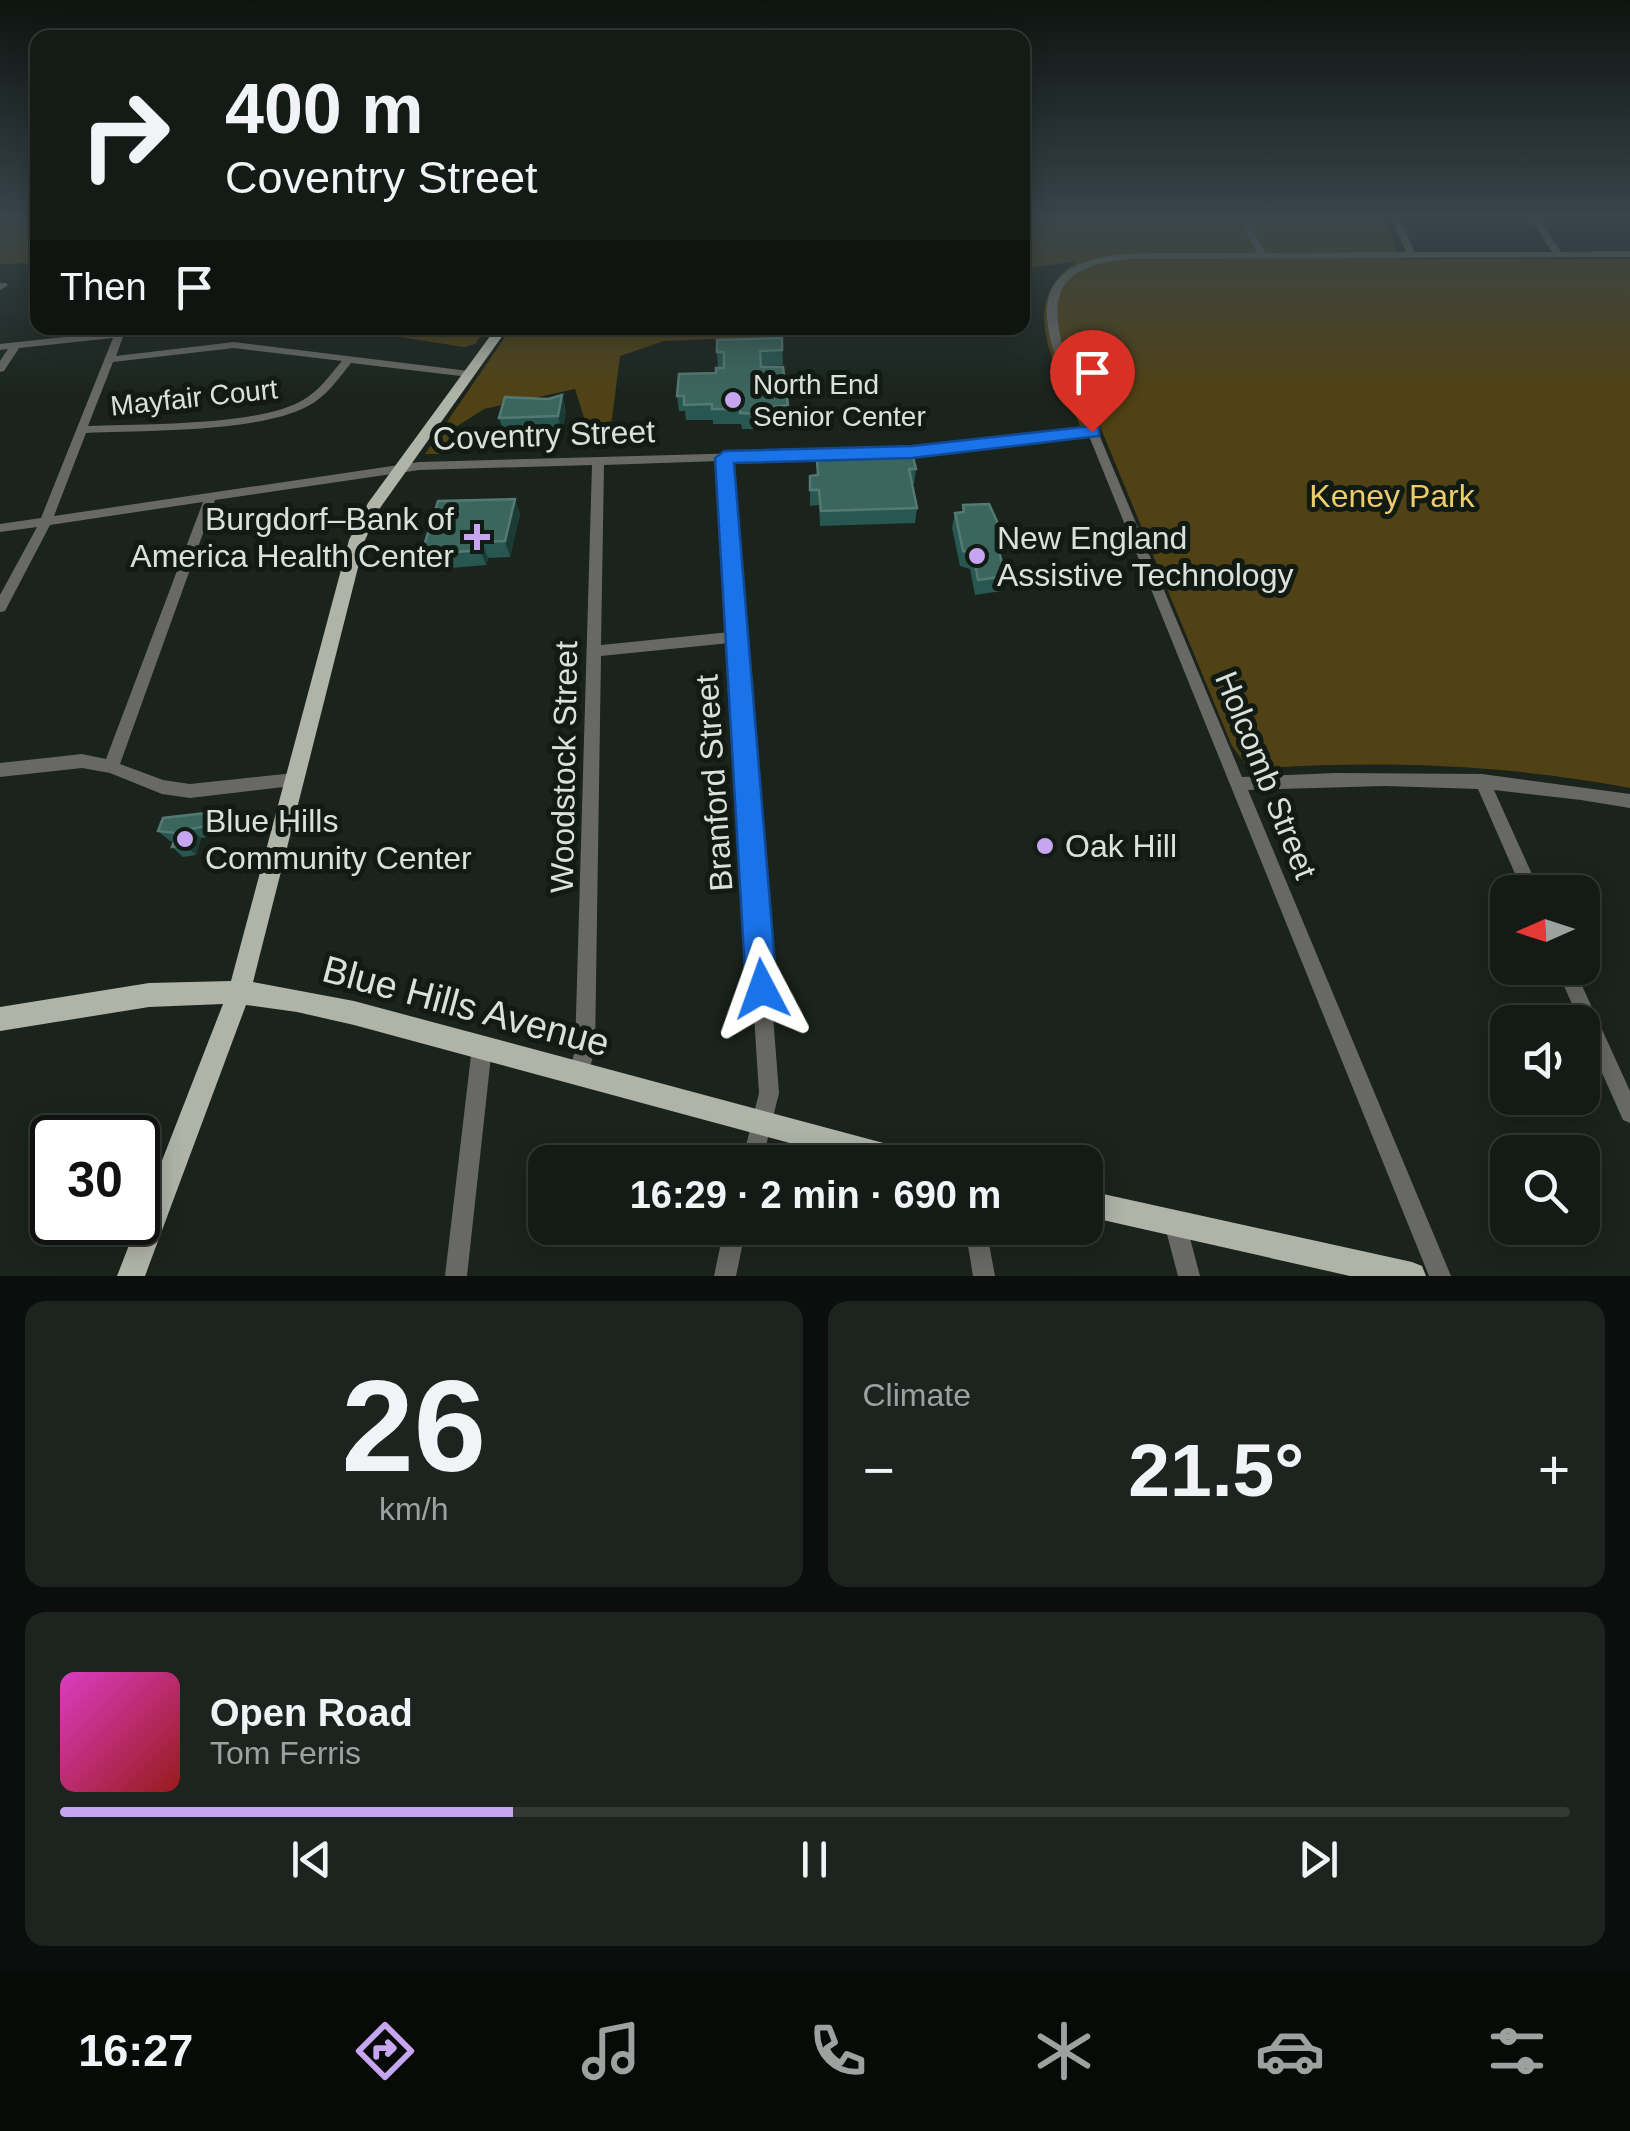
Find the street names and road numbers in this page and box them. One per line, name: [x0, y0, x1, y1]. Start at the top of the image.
street label: Mayfair Court: [109, 373, 279, 422]
street label: Coventry Street: [432, 413, 656, 457]
street label: Woodstock Street: [544, 641, 584, 893]
street label: Holcomb Street: [1208, 666, 1324, 884]
street label: Branford Street: [688, 673, 740, 892]
street label: Blue Hills Avenue: [318, 948, 614, 1064]

